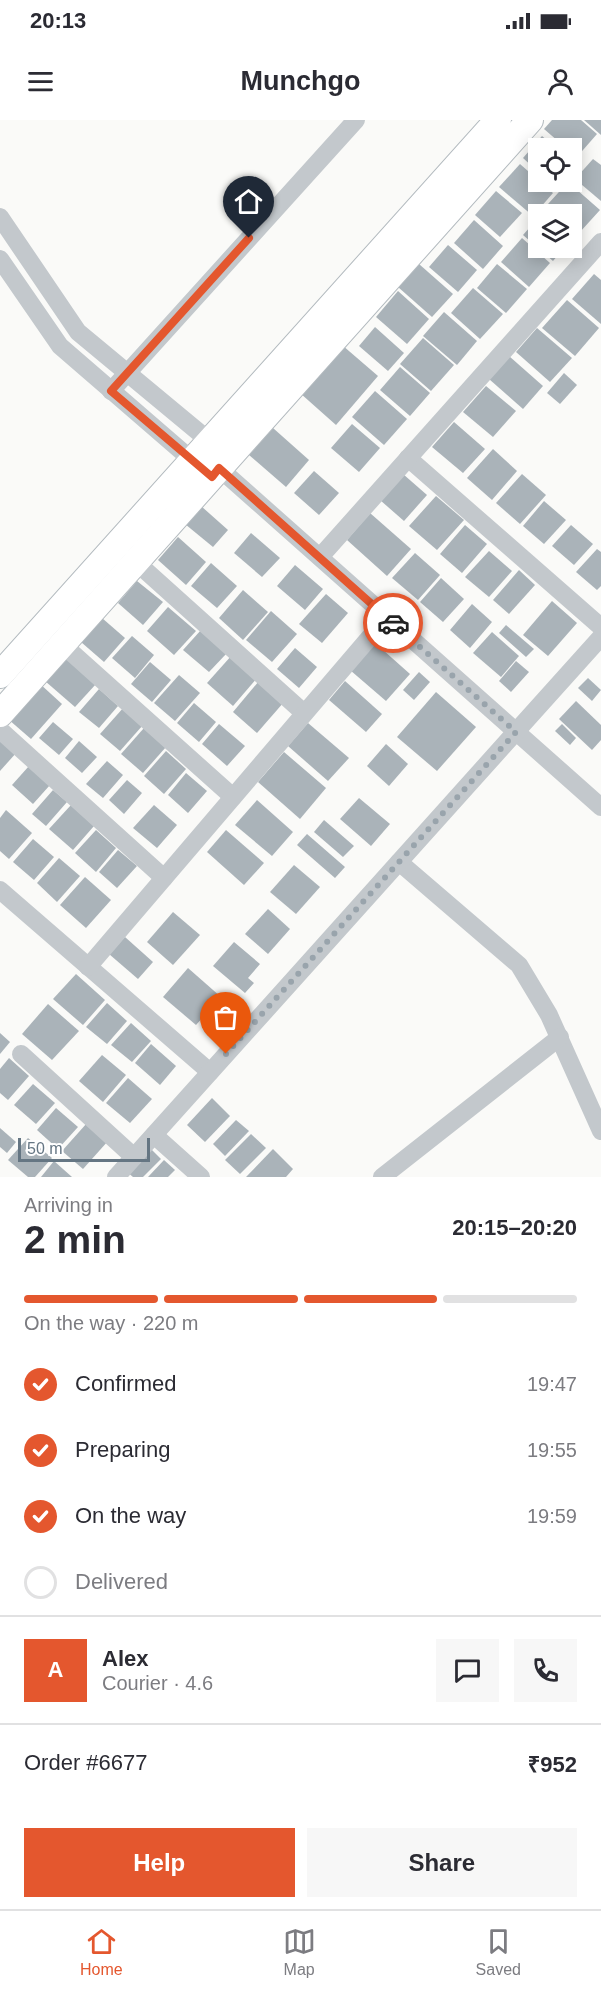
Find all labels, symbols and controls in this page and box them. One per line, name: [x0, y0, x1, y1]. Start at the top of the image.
text: 20:13: [30, 8, 86, 33]
icon: menu: [24, 65, 57, 98]
icon: person: [544, 65, 577, 98]
text: Munchgo: [241, 66, 360, 96]
map controls: [528, 138, 582, 258]
button: locate: [528, 138, 582, 192]
pin: [223, 176, 274, 238]
icon: home: [232, 185, 265, 218]
button: layers: [528, 204, 582, 258]
courier: [363, 593, 423, 653]
icon: car: [377, 607, 410, 640]
pin: [200, 992, 251, 1054]
icon: bag: [209, 1001, 242, 1034]
scale bar: [18, 1135, 150, 1162]
text: 50 m: [27, 1140, 63, 1157]
text: Arriving in: [24, 1194, 113, 1216]
text: 20:15–20:20: [452, 1215, 577, 1240]
text: 2 min: [24, 1218, 126, 1261]
text: On the way · 220 m: [24, 1312, 199, 1334]
icon: check: [24, 1368, 57, 1401]
text: Confirmed: [75, 1371, 176, 1396]
text: 19:47: [527, 1373, 577, 1395]
icon: check: [24, 1434, 57, 1467]
text: Preparing: [75, 1437, 170, 1462]
text: 19:55: [527, 1439, 577, 1461]
icon: check: [24, 1500, 57, 1533]
text: On the way: [75, 1503, 186, 1528]
text: 19:59: [527, 1505, 577, 1527]
text: Delivered: [75, 1569, 168, 1594]
button: chat: [436, 1639, 499, 1702]
button: phone: [514, 1639, 577, 1702]
text: Alex: [102, 1646, 148, 1671]
text: A: [48, 1657, 63, 1682]
text: Courier · 4.6: [102, 1672, 213, 1694]
text: Order #6677: [24, 1750, 148, 1775]
text: ₹952: [528, 1752, 577, 1777]
button: Help: [24, 1828, 295, 1897]
button: Share: [307, 1828, 577, 1897]
tab: Home: [80, 1925, 123, 1979]
tab: Map: [283, 1925, 316, 1979]
tab: Saved: [476, 1925, 521, 1979]

